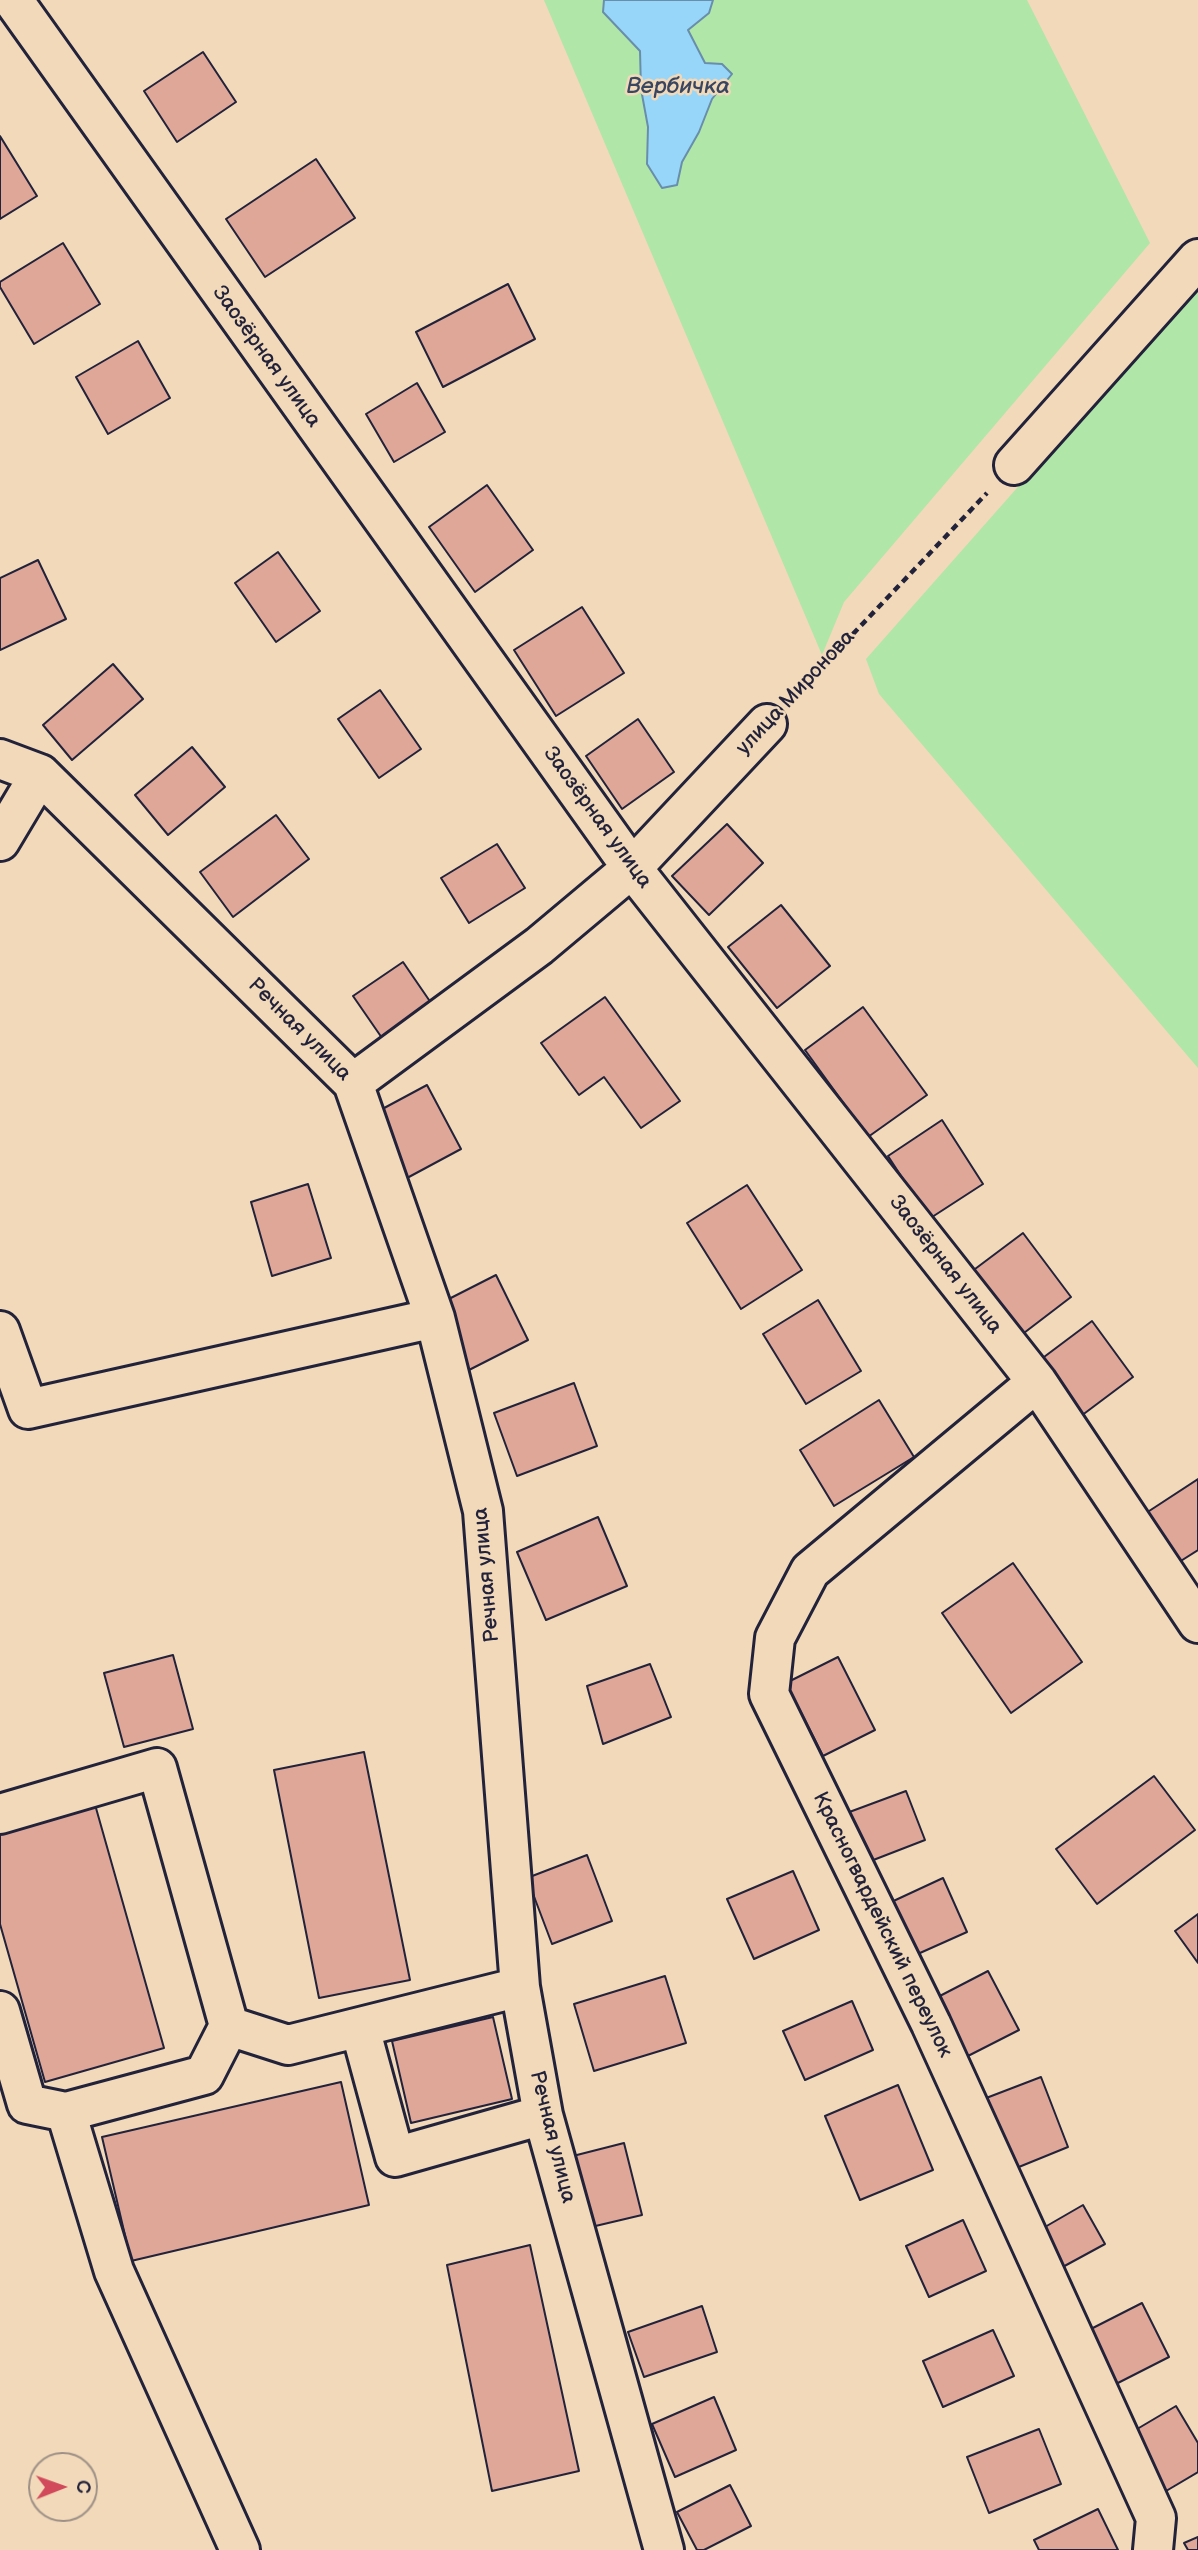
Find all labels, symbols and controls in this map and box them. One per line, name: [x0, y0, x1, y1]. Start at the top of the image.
water label: Вербичка: [626, 73, 730, 101]
street label: Заозёрная улица: [206, 281, 326, 433]
street label: улица Миронова: [732, 625, 860, 761]
street label: Заозёрная улица: [537, 742, 657, 894]
street label: Речная улица: [242, 973, 356, 1087]
street label: Заозёрная улица: [883, 1191, 1007, 1339]
street label: Речная улица: [469, 1506, 505, 1644]
street label: Красногвардейский переулок: [807, 1788, 957, 2062]
street label: Речная улица: [523, 2068, 581, 2206]
north arrow: [28, 2452, 98, 2522]
text: С: [71, 2480, 94, 2493]

